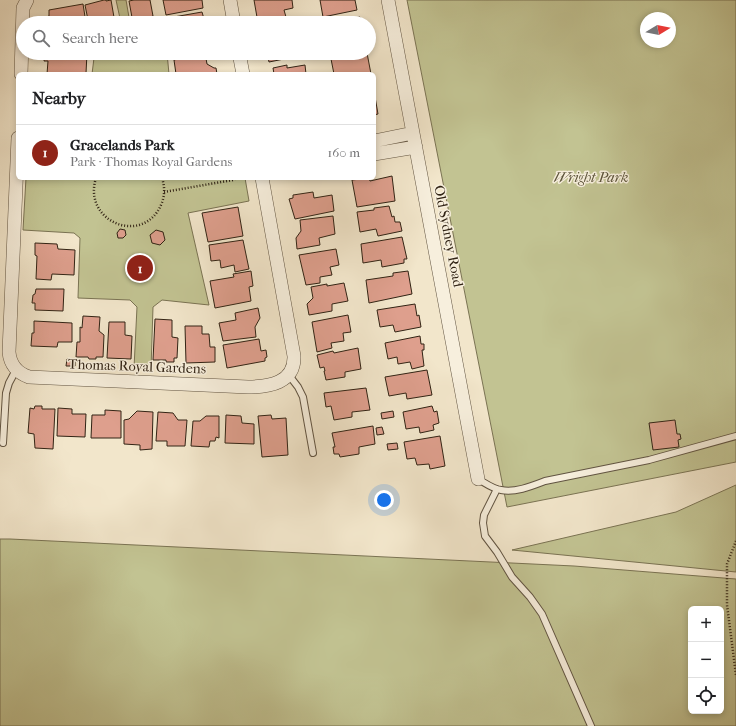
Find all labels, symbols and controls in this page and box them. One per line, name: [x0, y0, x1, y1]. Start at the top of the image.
north arrow: [640, 12, 676, 48]
search box: [16, 16, 376, 60]
icon: search: [30, 27, 52, 49]
text: Search here: [62, 29, 138, 47]
text: Nearby: [32, 88, 86, 108]
text: Gracelands Park: [70, 136, 174, 154]
text: 1: [43, 145, 47, 160]
text: 160 m: [328, 145, 360, 160]
text: Park · Thomas Royal Gardens: [70, 154, 232, 169]
park label: Wright Park: [554, 169, 628, 186]
street label: Old Sydney Road: [430, 184, 467, 289]
pin: 1: [127, 253, 153, 283]
street label: Thomas Royal Gardens: [68, 356, 206, 377]
your location: [374, 490, 394, 510]
map controls: [688, 606, 724, 714]
button: +: [688, 606, 724, 642]
button: −: [688, 642, 724, 678]
button: locate: [688, 678, 724, 714]

